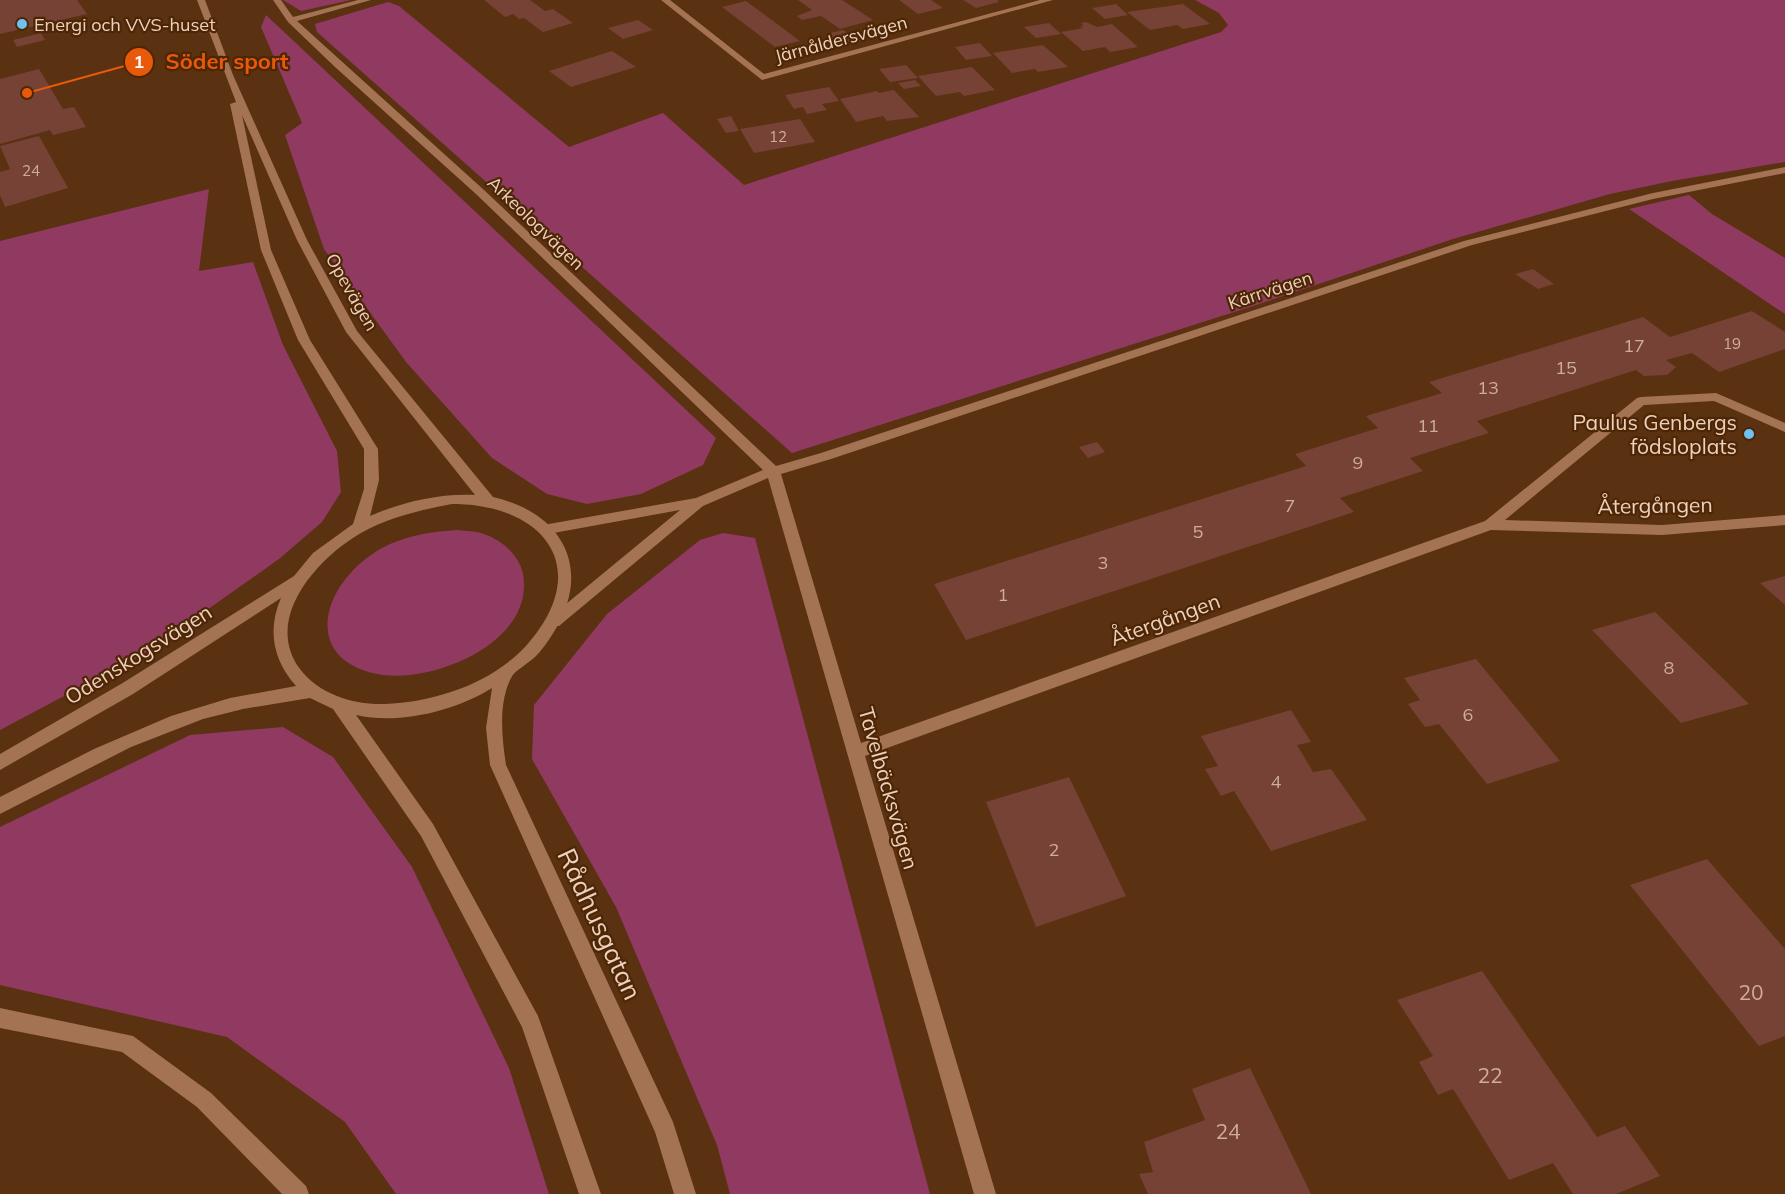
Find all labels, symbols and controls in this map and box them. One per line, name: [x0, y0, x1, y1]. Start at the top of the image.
street label: Järnåldersvägen: [772, 10, 910, 68]
place label: Energi och VVS-huset: [34, 13, 215, 36]
marker: Energi och VVS-huset: [15, 17, 29, 31]
callout: Söder sport: [124, 42, 301, 82]
text: Söder sport: [166, 47, 288, 75]
text: 1: [134, 50, 144, 73]
house number: 12: [769, 127, 787, 146]
house number: 24: [22, 161, 40, 180]
street label: Arkeologvägen: [483, 171, 589, 275]
street label: Opevägen: [321, 249, 383, 335]
street label: Kärrvägen: [1225, 266, 1315, 314]
house number: 17: [1623, 334, 1645, 357]
house number: 19: [1723, 334, 1741, 353]
house number: 15: [1555, 356, 1577, 379]
house number: 13: [1477, 376, 1499, 399]
place label: Paulus Genbergs födsloplats: [1572, 409, 1737, 459]
house number: 11: [1417, 414, 1439, 437]
marker: Paulus Genbergs födsloplats: [1742, 427, 1756, 441]
house number: 9: [1353, 451, 1363, 474]
street label: Återgången: [1597, 491, 1713, 519]
house number: 7: [1285, 494, 1295, 517]
house number: 5: [1193, 520, 1204, 543]
house number: 3: [1098, 551, 1108, 574]
house number: 1: [998, 583, 1008, 606]
street label: Återgången: [1106, 587, 1224, 651]
street label: Odenskogsvägen: [60, 598, 216, 710]
house number: 8: [1664, 656, 1674, 679]
house number: 6: [1463, 703, 1473, 726]
street label: Tavelbäcksvägen: [853, 704, 925, 872]
house number: 4: [1271, 770, 1282, 793]
house number: 2: [1049, 838, 1059, 861]
street label: Rådhusgatan: [550, 843, 650, 1005]
house number: 20: [1738, 979, 1764, 1005]
house number: 22: [1477, 1062, 1503, 1088]
house number: 24: [1215, 1118, 1241, 1144]

